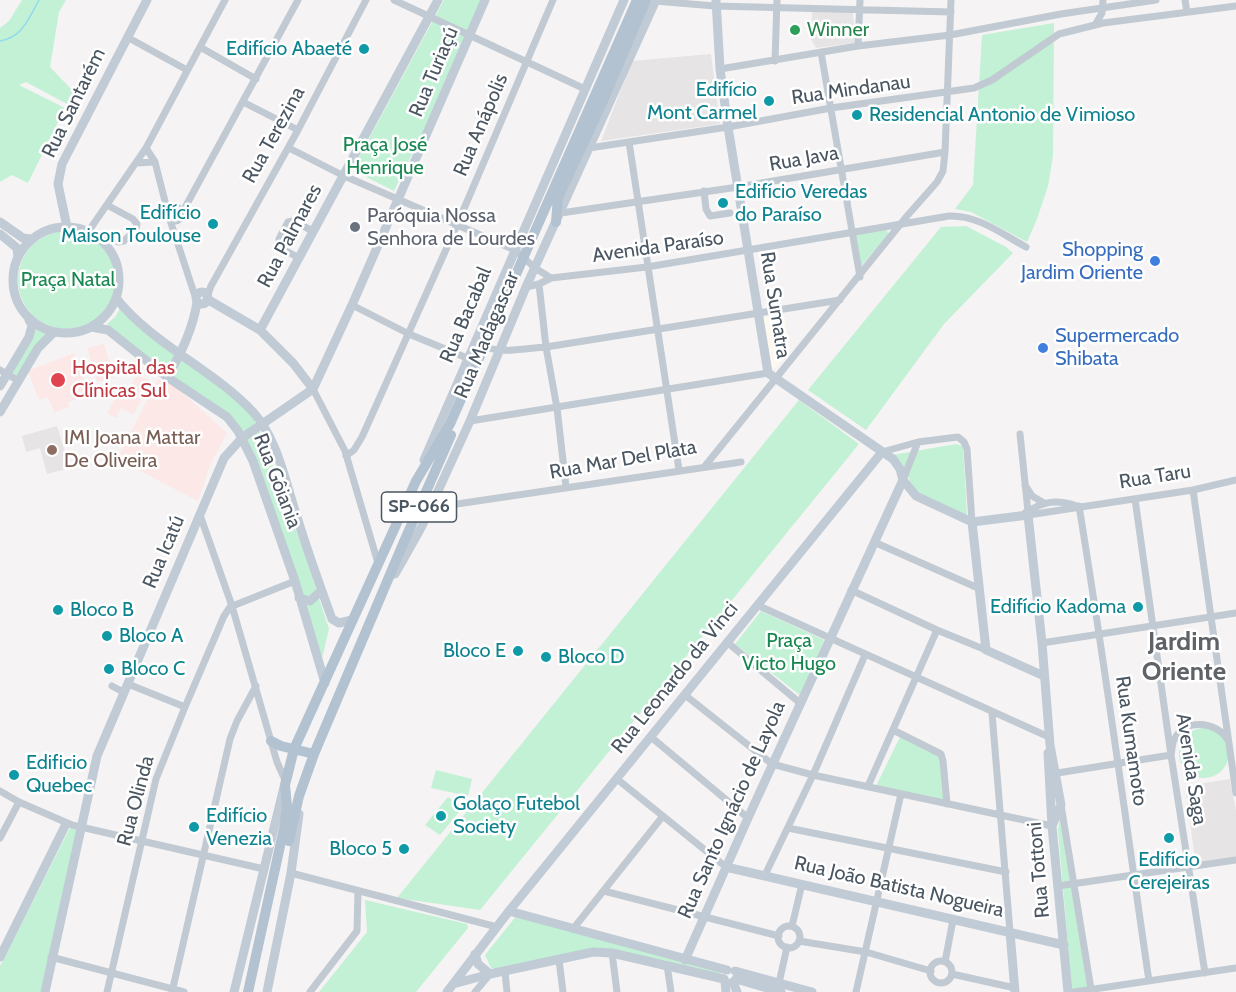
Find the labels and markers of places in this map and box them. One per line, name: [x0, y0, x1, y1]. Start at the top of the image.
place label: Winner: [807, 18, 869, 42]
marker: Winner: [788, 23, 802, 37]
place label: Edifício Abaeté: [226, 37, 352, 61]
marker: Edifício Abaeté: [357, 42, 371, 56]
place label: Edifício Mont Carmel: [647, 78, 757, 125]
marker: Edifício Mont Carmel: [762, 94, 776, 108]
place label: Residencial Antonio de Vimioso: [869, 103, 1135, 127]
marker: Residencial Antonio de Vimioso: [850, 108, 864, 122]
place label: Edifício Veredas do Paraíso: [735, 180, 867, 227]
marker: Edifício Veredas do Paraíso: [716, 196, 730, 210]
place label: Edifício Maison Toulouse: [61, 201, 201, 248]
place label: Paróquia Nossa Senhora de Lourdes: [367, 204, 535, 251]
marker: Edifício Maison Toulouse: [206, 217, 220, 231]
marker: Paróquia Nossa Senhora de Lourdes: [348, 220, 362, 234]
place label: Shopping Jardim Oriente: [1021, 238, 1143, 285]
marker: Shopping Jardim Oriente: [1148, 254, 1162, 268]
place label: Supermercado Shibata: [1055, 324, 1179, 371]
marker: Supermercado Shibata: [1036, 341, 1050, 355]
place label: Hospital das Clínicas Sul: [72, 356, 175, 403]
marker: Hospital das Clínicas Sul: [49, 371, 67, 389]
place label: IMI Joana Mattar De Oliveira: [64, 426, 200, 473]
marker: IMI Joana Mattar De Oliveira: [45, 443, 59, 457]
place label: Edifício Kadoma: [990, 595, 1126, 619]
place label: Bloco B: [70, 598, 134, 622]
marker: Edifício Kadoma: [1131, 600, 1145, 614]
marker: Bloco B: [51, 603, 65, 617]
place label: Bloco A: [119, 624, 183, 648]
marker: Bloco A: [100, 629, 114, 643]
place label: Bloco E: [443, 639, 506, 663]
marker: Bloco E: [511, 644, 525, 658]
place label: Bloco D: [558, 645, 624, 669]
marker: Bloco D: [539, 650, 553, 664]
place label: Bloco C: [121, 657, 185, 681]
marker: Bloco C: [102, 662, 116, 676]
place label: Edificio Quebec: [26, 751, 92, 798]
marker: Edificio Quebec: [7, 768, 21, 782]
place label: Golaço Futebol Society: [453, 792, 580, 839]
place label: Edifício Venezia: [206, 804, 272, 851]
marker: Golaço Futebol Society: [434, 809, 448, 823]
marker: Edifício Venezia: [187, 820, 201, 834]
marker: Edifício Cerejeiras: [1162, 831, 1176, 845]
place label: Bloco 5: [329, 837, 392, 861]
marker: Bloco 5: [397, 842, 411, 856]
place label: Edifício Cerejeiras: [1128, 848, 1210, 895]

